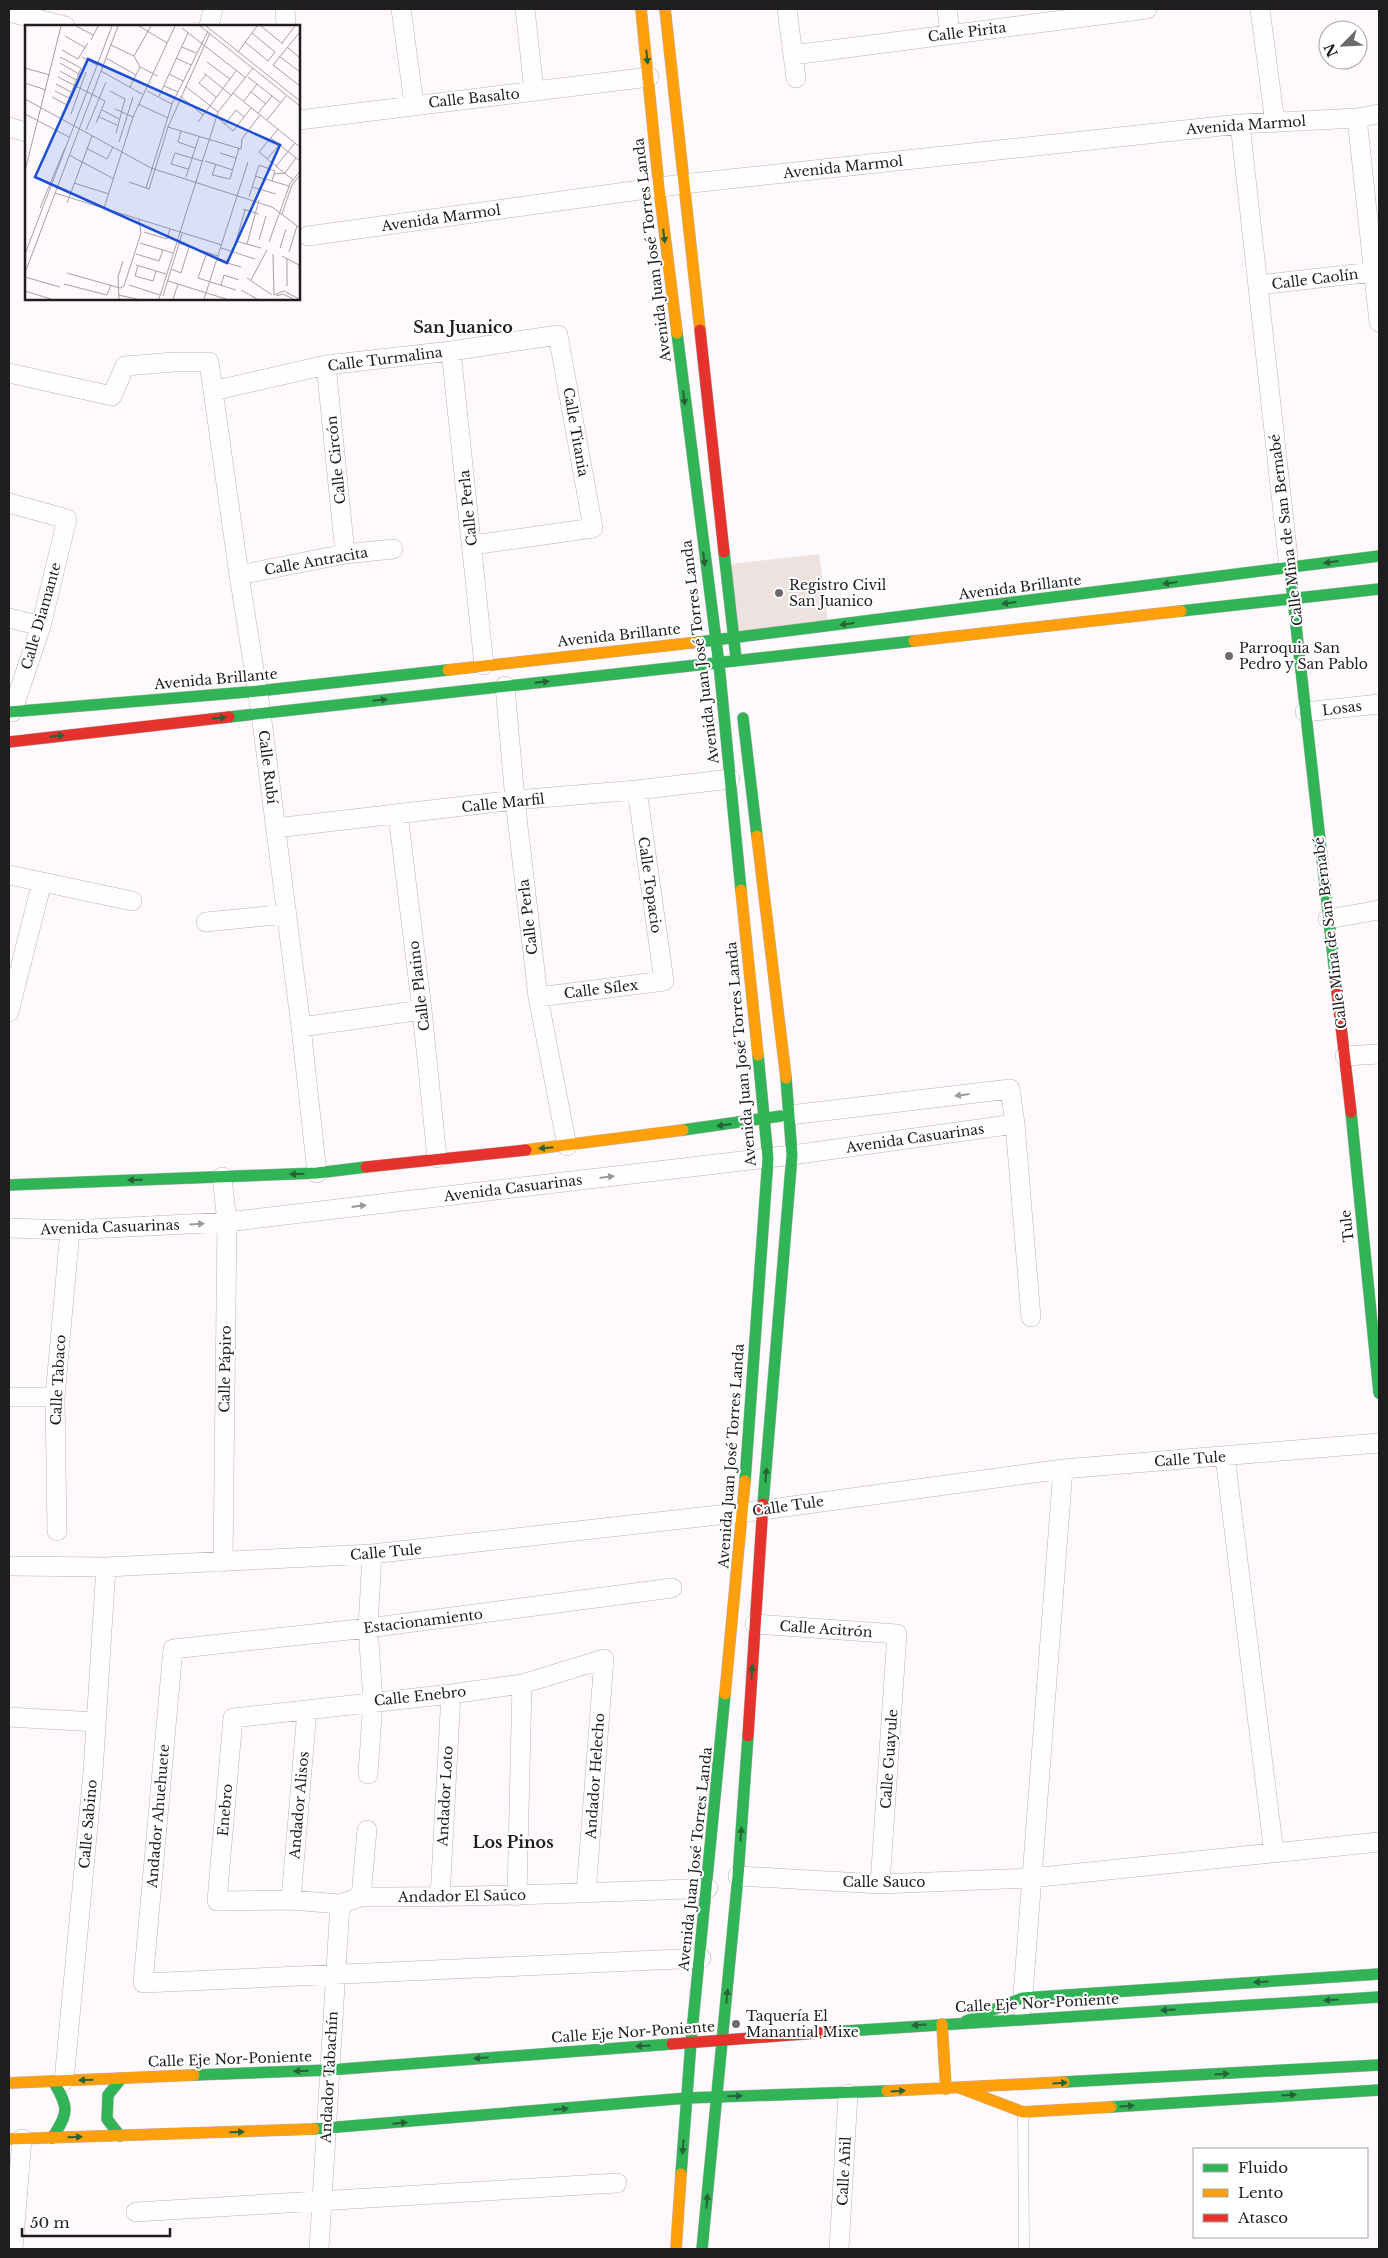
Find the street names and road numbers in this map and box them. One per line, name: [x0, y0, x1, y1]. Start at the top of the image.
street label: Calle Pirita: [927, 18, 1008, 46]
street label: Calle Basalto: [427, 84, 521, 112]
street label: Avenida Marmol: [1184, 112, 1307, 138]
street label: Avenida Juan José Torres Landa: [629, 137, 675, 364]
street label: Avenida Marmol: [781, 152, 904, 182]
street label: Avenida Marmol: [379, 201, 502, 235]
street label: Calle Caolín: [1271, 265, 1360, 293]
street label: Calle Turmalina: [326, 343, 444, 375]
street label: Calle Titania: [559, 386, 593, 478]
street label: Calle Circón: [322, 414, 350, 505]
street label: Calle Mina de San Bernabé: [1265, 433, 1307, 627]
street label: Calle Perla: [455, 469, 481, 547]
street label: Avenida Juan José Torres Landa: [677, 539, 723, 766]
street label: Calle Antracita: [263, 543, 370, 579]
street label: Calle Diamante: [17, 560, 65, 672]
street label: Avenida Brillante: [956, 571, 1083, 604]
street label: Avenida Brillante: [556, 620, 681, 651]
street label: Avenida Brillante: [153, 665, 278, 693]
street label: Losas: [1321, 697, 1363, 719]
street label: Calle Rubí: [255, 729, 281, 805]
street label: Calle Marfil: [461, 790, 546, 816]
street label: Calle Topacio: [634, 836, 666, 934]
street label: Calle Mina de San Bernabé: [1309, 836, 1351, 1030]
street label: Calle Perla: [514, 878, 542, 956]
street label: Calle Platino: [405, 940, 433, 1032]
street label: Avenida Juan José Torres Landa: [722, 941, 760, 1168]
street label: Calle Sílex: [563, 975, 640, 1003]
street label: Avenida Casuarinas: [844, 1119, 985, 1157]
street label: Avenida Casuarinas: [442, 1171, 583, 1206]
street label: Tule: [1336, 1209, 1358, 1243]
street label: Avenida Casuarinas: [39, 1216, 180, 1238]
street label: Calle Pápiro: [215, 1325, 235, 1413]
street label: Calle Tabaco: [47, 1334, 69, 1426]
street label: Avenida Juan José Torres Landa: [714, 1343, 748, 1570]
street label: Calle Tule: [1153, 1448, 1227, 1470]
street label: Calle Tule: [751, 1492, 825, 1520]
street label: Calle Tule: [349, 1540, 423, 1564]
street label: Estacionamiento: [362, 1605, 484, 1637]
street label: Calle Acitrón: [779, 1617, 873, 1641]
street label: Calle Enebro: [373, 1682, 467, 1710]
street label: Calle Guayule: [877, 1708, 901, 1810]
street label: Andador Helecho: [582, 1712, 608, 1841]
street label: Andador Ahuehuete: [143, 1743, 173, 1890]
street label: Andador Loto: [433, 1745, 457, 1848]
street label: Avenida Juan José Torres Landa: [674, 1746, 716, 1973]
street label: Andador Alisos: [285, 1750, 313, 1861]
street label: Calle Sabino: [75, 1779, 101, 1869]
street label: Enebro: [214, 1783, 236, 1837]
street label: Calle Sauco: [843, 1873, 925, 1891]
street label: Andador El Saúco: [397, 1886, 526, 1906]
street label: Calle Eje Nor-Poniente: [955, 1990, 1119, 2016]
street label: Andador Tabachín: [317, 2010, 341, 2144]
street label: Calle Eje Nor-Poniente: [550, 2017, 716, 2047]
street label: Calle Eje Nor-Poniente: [148, 2047, 312, 2071]
street label: Calle Añil: [833, 2135, 855, 2206]

